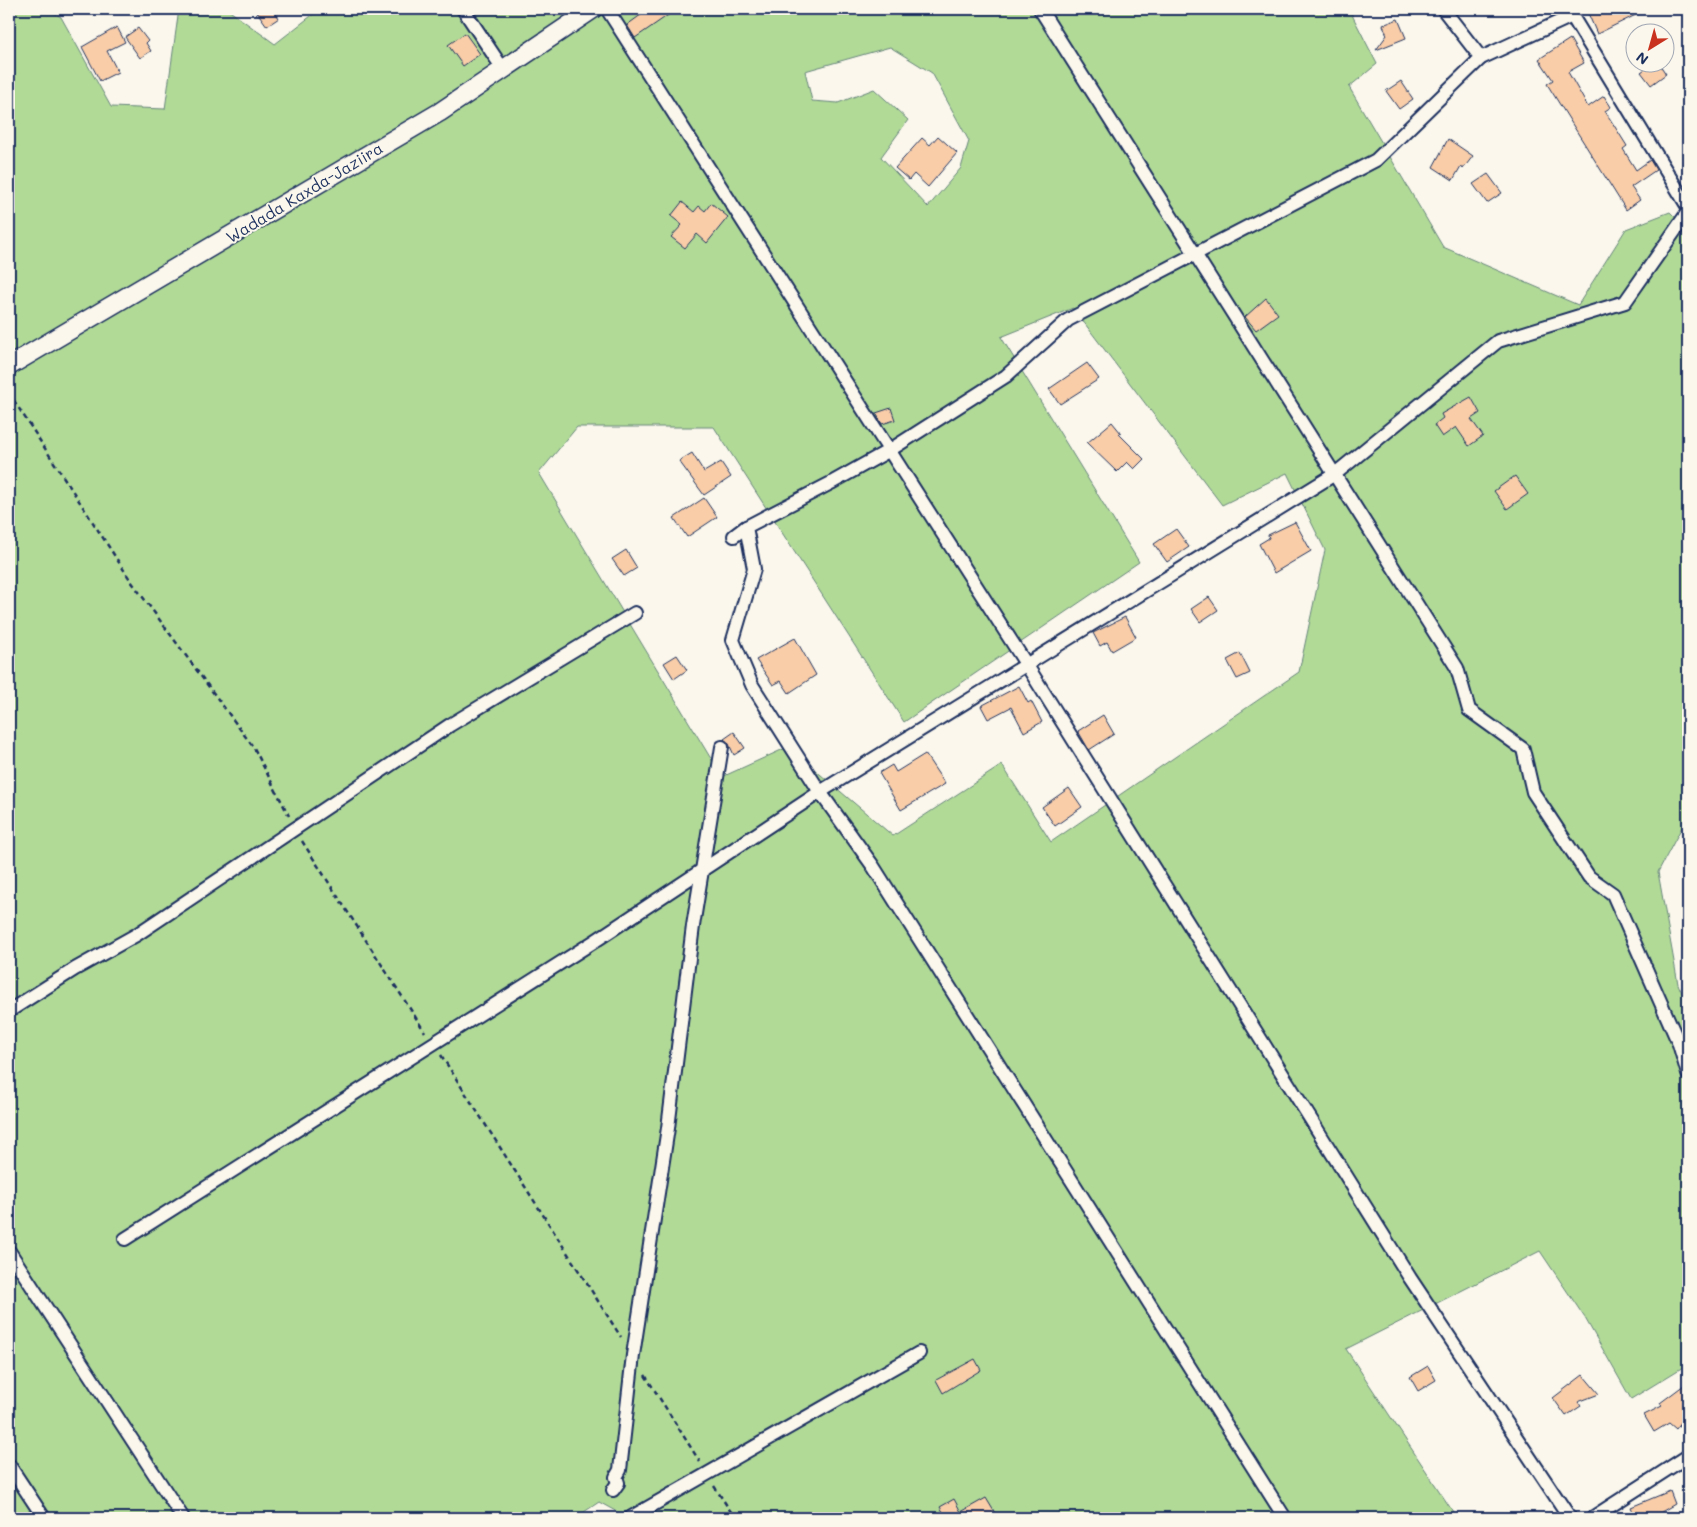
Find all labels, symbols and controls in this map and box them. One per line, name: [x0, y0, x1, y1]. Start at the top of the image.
north arrow: [1624, 22, 1674, 72]
text: N: [1632, 48, 1652, 70]
street label: Wadada Kaxda-Jaziira: [222, 137, 386, 247]

